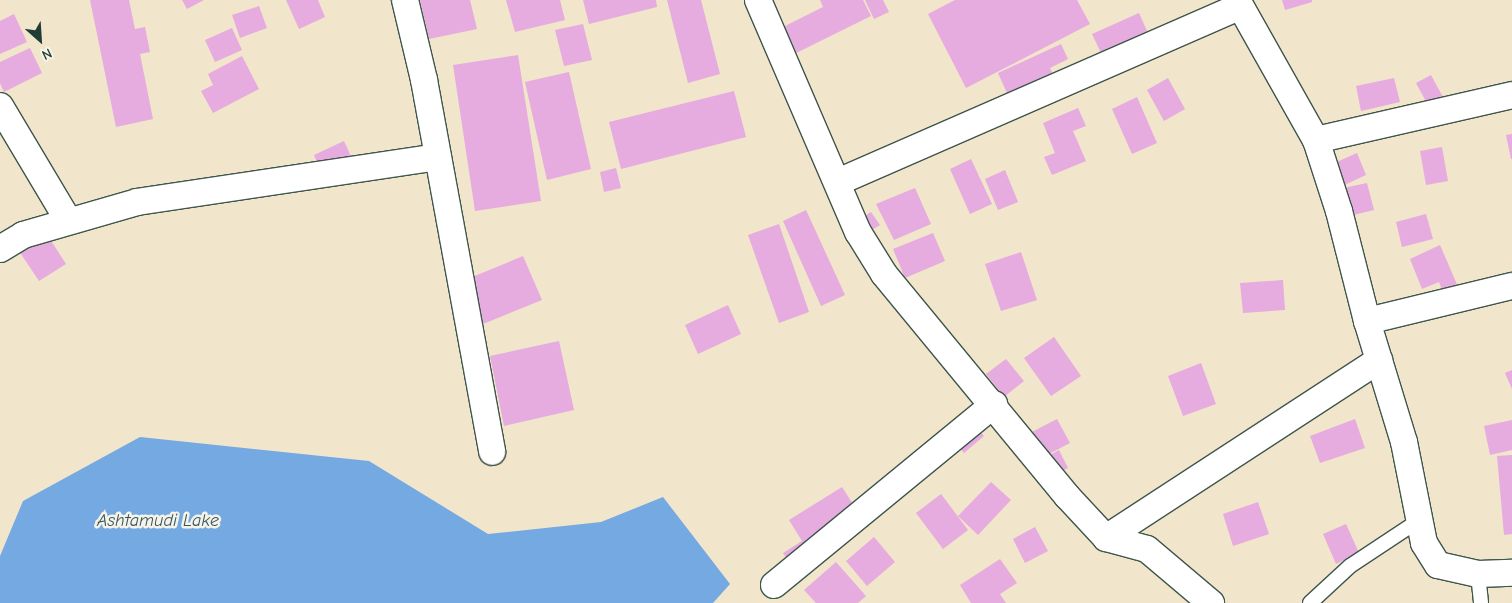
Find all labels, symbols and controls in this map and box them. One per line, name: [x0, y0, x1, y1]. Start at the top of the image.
north arrow: [15, 15, 65, 65]
text: N: [39, 44, 55, 64]
water label: Ashtamudi Lake: [97, 510, 219, 532]

